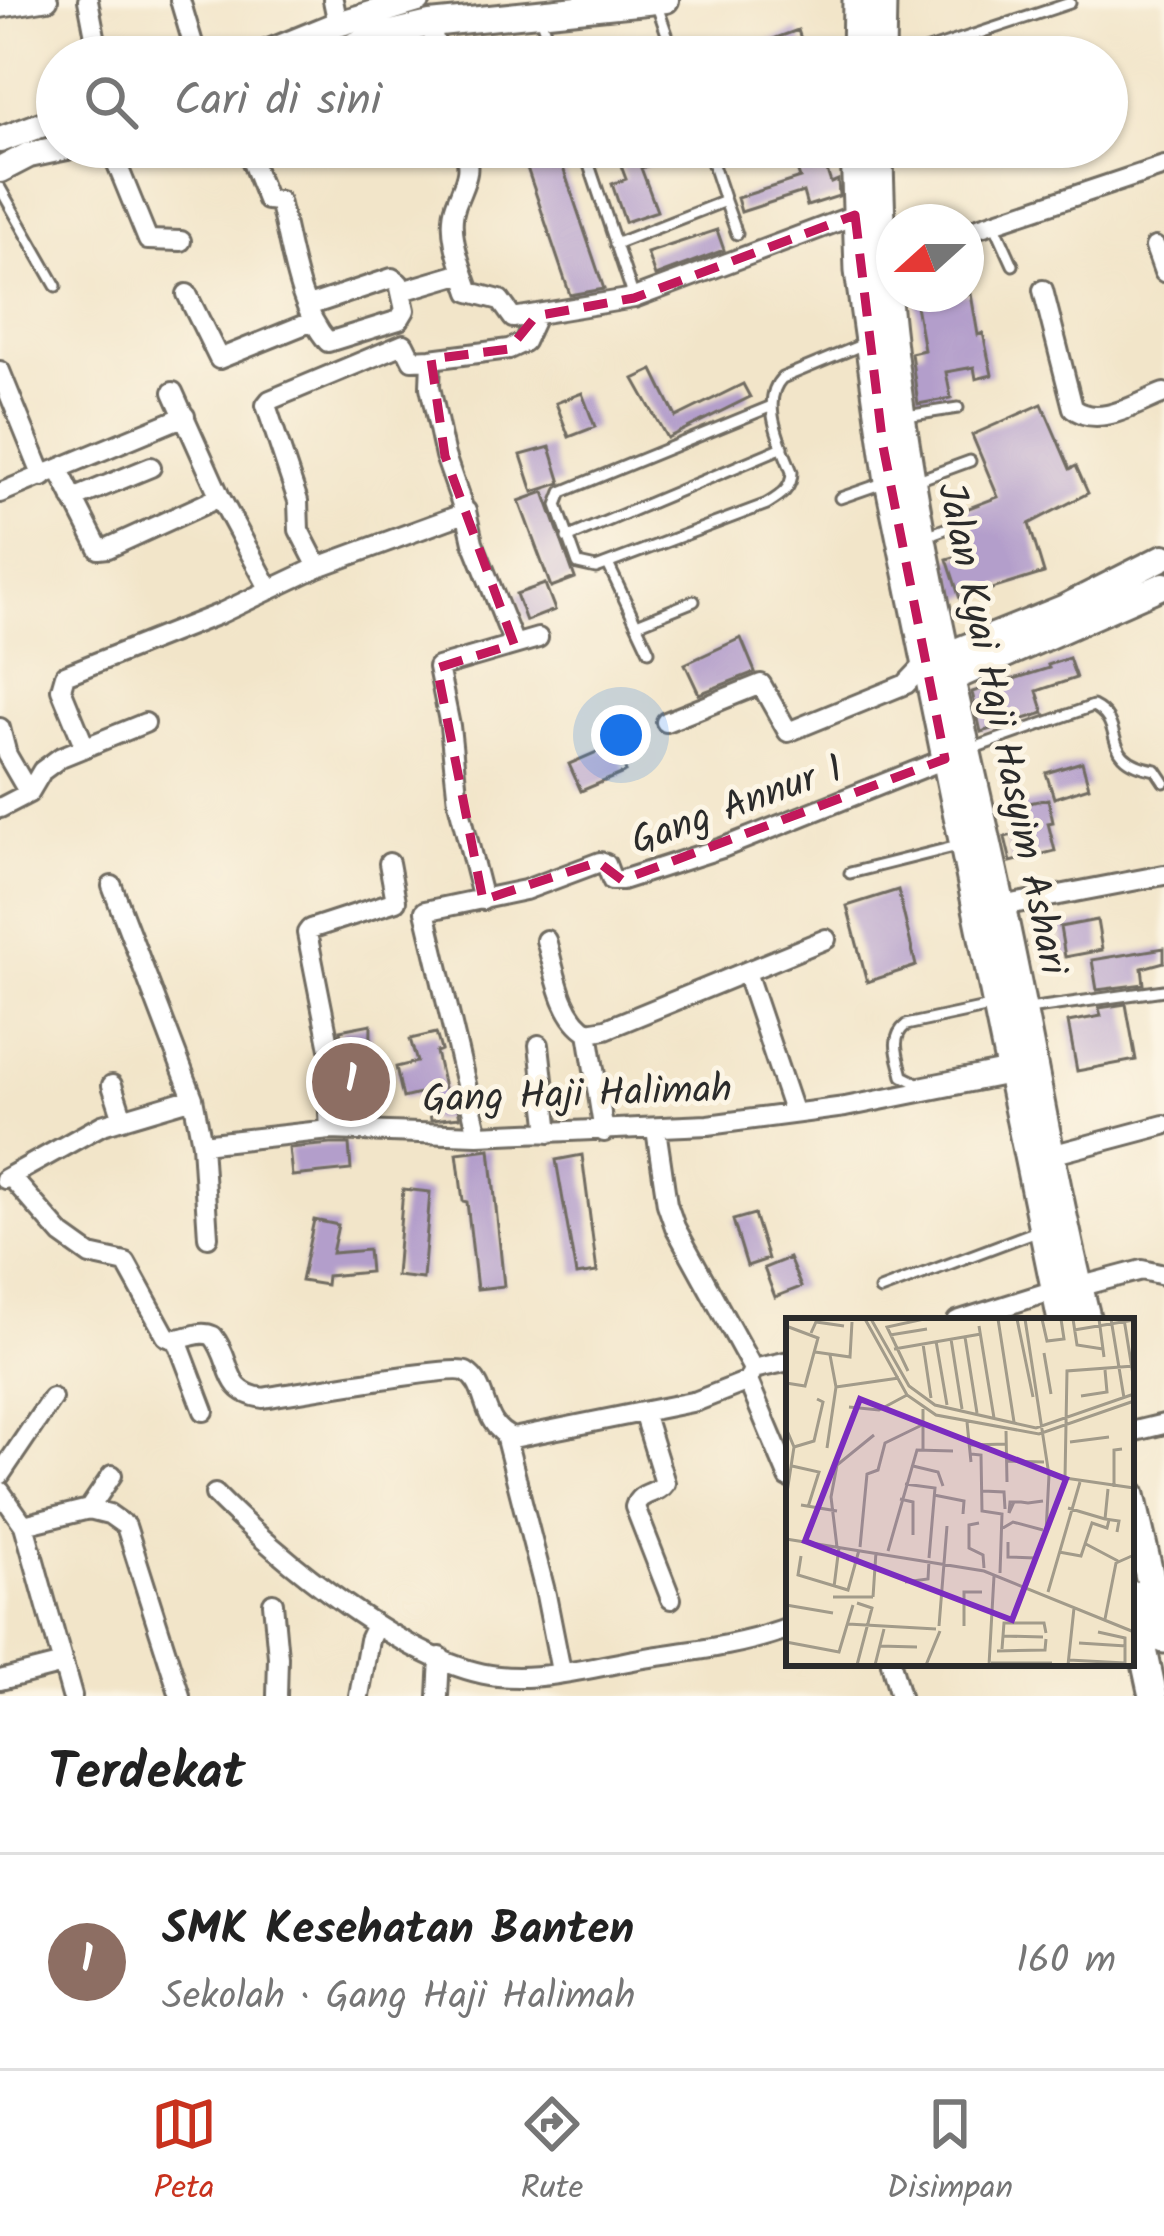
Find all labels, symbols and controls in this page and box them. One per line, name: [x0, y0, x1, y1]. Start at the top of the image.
search box: [36, 36, 1128, 168]
text: Cari di sini: [174, 66, 382, 138]
icon: search: [78, 69, 144, 135]
north arrow: [876, 204, 984, 312]
street label: Jalan Kyai Haji Hasyim Ashari: [918, 477, 1083, 982]
your location: [591, 705, 651, 765]
street label: Gang Annur 1: [622, 740, 852, 874]
pin: 1: [312, 1037, 390, 1127]
street label: Gang Haji Halimah: [421, 1060, 733, 1132]
inset map: [786, 1318, 1134, 1666]
text: Terdekat: [48, 1734, 246, 1815]
text: SMK Kesehatan Banten: [162, 1895, 634, 1967]
text: 1: [81, 1931, 93, 1993]
text: 160 m: [1016, 1931, 1116, 1993]
text: Sekolah · Gang Haji Halimah: [162, 1967, 635, 2029]
tab: Peta: [151, 2091, 217, 2216]
tab: Rute: [519, 2091, 585, 2216]
tab: Disimpan: [887, 2091, 1013, 2216]

